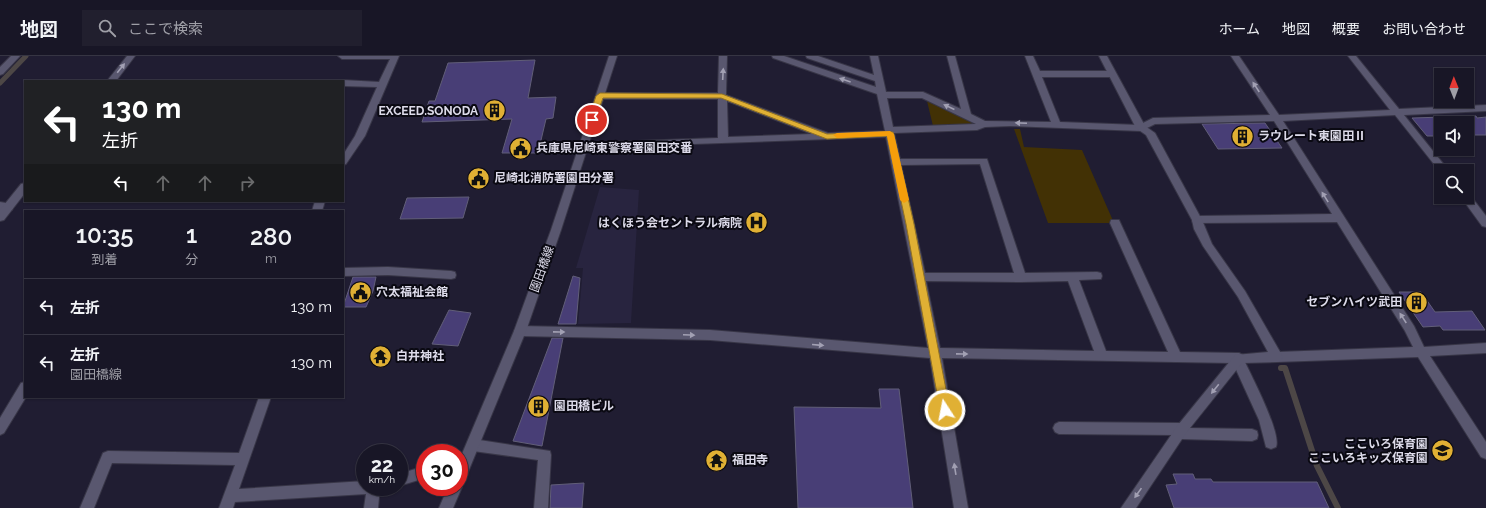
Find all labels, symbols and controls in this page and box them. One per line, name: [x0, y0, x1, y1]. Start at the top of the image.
search box: [82, 10, 362, 46]
icon: search: [96, 17, 118, 39]
text: 地図: [20, 18, 58, 40]
text: ここで検索: [128, 20, 203, 38]
text: ホーム: [1218, 21, 1260, 37]
text: 地図: [1282, 21, 1310, 37]
text: 概要: [1332, 21, 1360, 37]
text: お問い合わせ: [1382, 21, 1466, 37]
one-way arrow: [116, 63, 125, 74]
one-way arrow: [719, 68, 726, 80]
north arrow: [1434, 68, 1474, 108]
map controls: [1434, 68, 1474, 204]
one-way arrow: [838, 76, 850, 82]
one-way arrow: [1252, 81, 1259, 93]
text: 130 m: [102, 92, 181, 125]
icon: left: [36, 96, 88, 148]
building icon: EXCEED.SONODA: [481, 98, 507, 124]
pin: [575, 103, 609, 137]
place label: EXCEED.SONODA: [379, 104, 479, 118]
one-way arrow: [943, 104, 955, 110]
icon: arrive: [581, 109, 603, 131]
button: sound: [1434, 116, 1474, 156]
one-way arrow: [1014, 120, 1027, 126]
building icon: ラウレート東園田Ⅱ: [1229, 123, 1255, 149]
place label: ラウレート東園田Ⅱ: [1258, 129, 1366, 143]
text: 左折: [102, 130, 138, 151]
public building icon: 兵庫県尼崎東警察署園田交番: [508, 135, 534, 161]
place label: 兵庫県尼崎東警察署園田交番: [536, 141, 693, 155]
button: search: [1434, 164, 1474, 204]
public building icon: 尼崎北消防署園田分署: [466, 165, 492, 191]
place label: 尼崎北消防署園田分署: [494, 171, 614, 185]
icon: left: [110, 172, 132, 194]
icon: ahead: [152, 172, 174, 194]
icon: ahead: [194, 172, 216, 194]
icon: right: [236, 172, 258, 194]
one-way arrow: [1322, 191, 1329, 203]
hospital icon: はくほう会セントラル病院: [744, 210, 770, 236]
place label: はくほう会セントラル病院: [598, 216, 742, 230]
text: 10:35: [76, 220, 134, 249]
text: 1: [186, 220, 197, 249]
text: 280: [250, 222, 292, 251]
street label: 園田橋線: [527, 244, 557, 294]
text: m: [265, 251, 277, 266]
text: 到着: [92, 252, 118, 267]
text: 分: [185, 252, 198, 267]
public building icon: 穴太福祉会館: [348, 279, 374, 305]
place label: 穴太福祉会館: [376, 285, 448, 299]
building icon: セブンハイツ武田: [1404, 289, 1430, 315]
place label: セブンハイツ武田: [1306, 295, 1402, 309]
icon: left: [36, 296, 58, 318]
text: 130 m: [291, 298, 332, 316]
text: 左折: [70, 299, 100, 317]
one-way arrow: [1399, 313, 1407, 323]
one-way arrow: [553, 329, 566, 335]
one-way arrow: [683, 331, 695, 338]
one-way arrow: [812, 341, 824, 348]
temple icon: 白井神社: [367, 343, 393, 369]
text: 左折: [70, 346, 100, 364]
place label: 白井神社: [396, 349, 444, 363]
one-way arrow: [956, 350, 968, 357]
icon: left: [36, 352, 58, 374]
text: 130 m: [291, 354, 332, 372]
text: 園田橋線: [70, 367, 122, 382]
one-way arrow: [1211, 383, 1219, 394]
position arrow: [924, 389, 966, 431]
building icon: 園田橋ビル: [525, 393, 551, 419]
place label: 園田橋ビル: [554, 399, 614, 413]
place label: ここいろ保育園 ここいろキッズ保育園: [1308, 437, 1428, 465]
school or university icon: ここいろ保育園 ここいろキッズ保育園: [1430, 438, 1456, 464]
speed limit sign: 30: [416, 444, 468, 496]
temple icon: 福田寺: [704, 447, 730, 473]
text: 22: [371, 453, 393, 477]
place label: 福田寺: [732, 453, 768, 467]
one-way arrow: [952, 463, 958, 476]
text: km/h: [369, 474, 395, 485]
one-way arrow: [1134, 488, 1142, 499]

